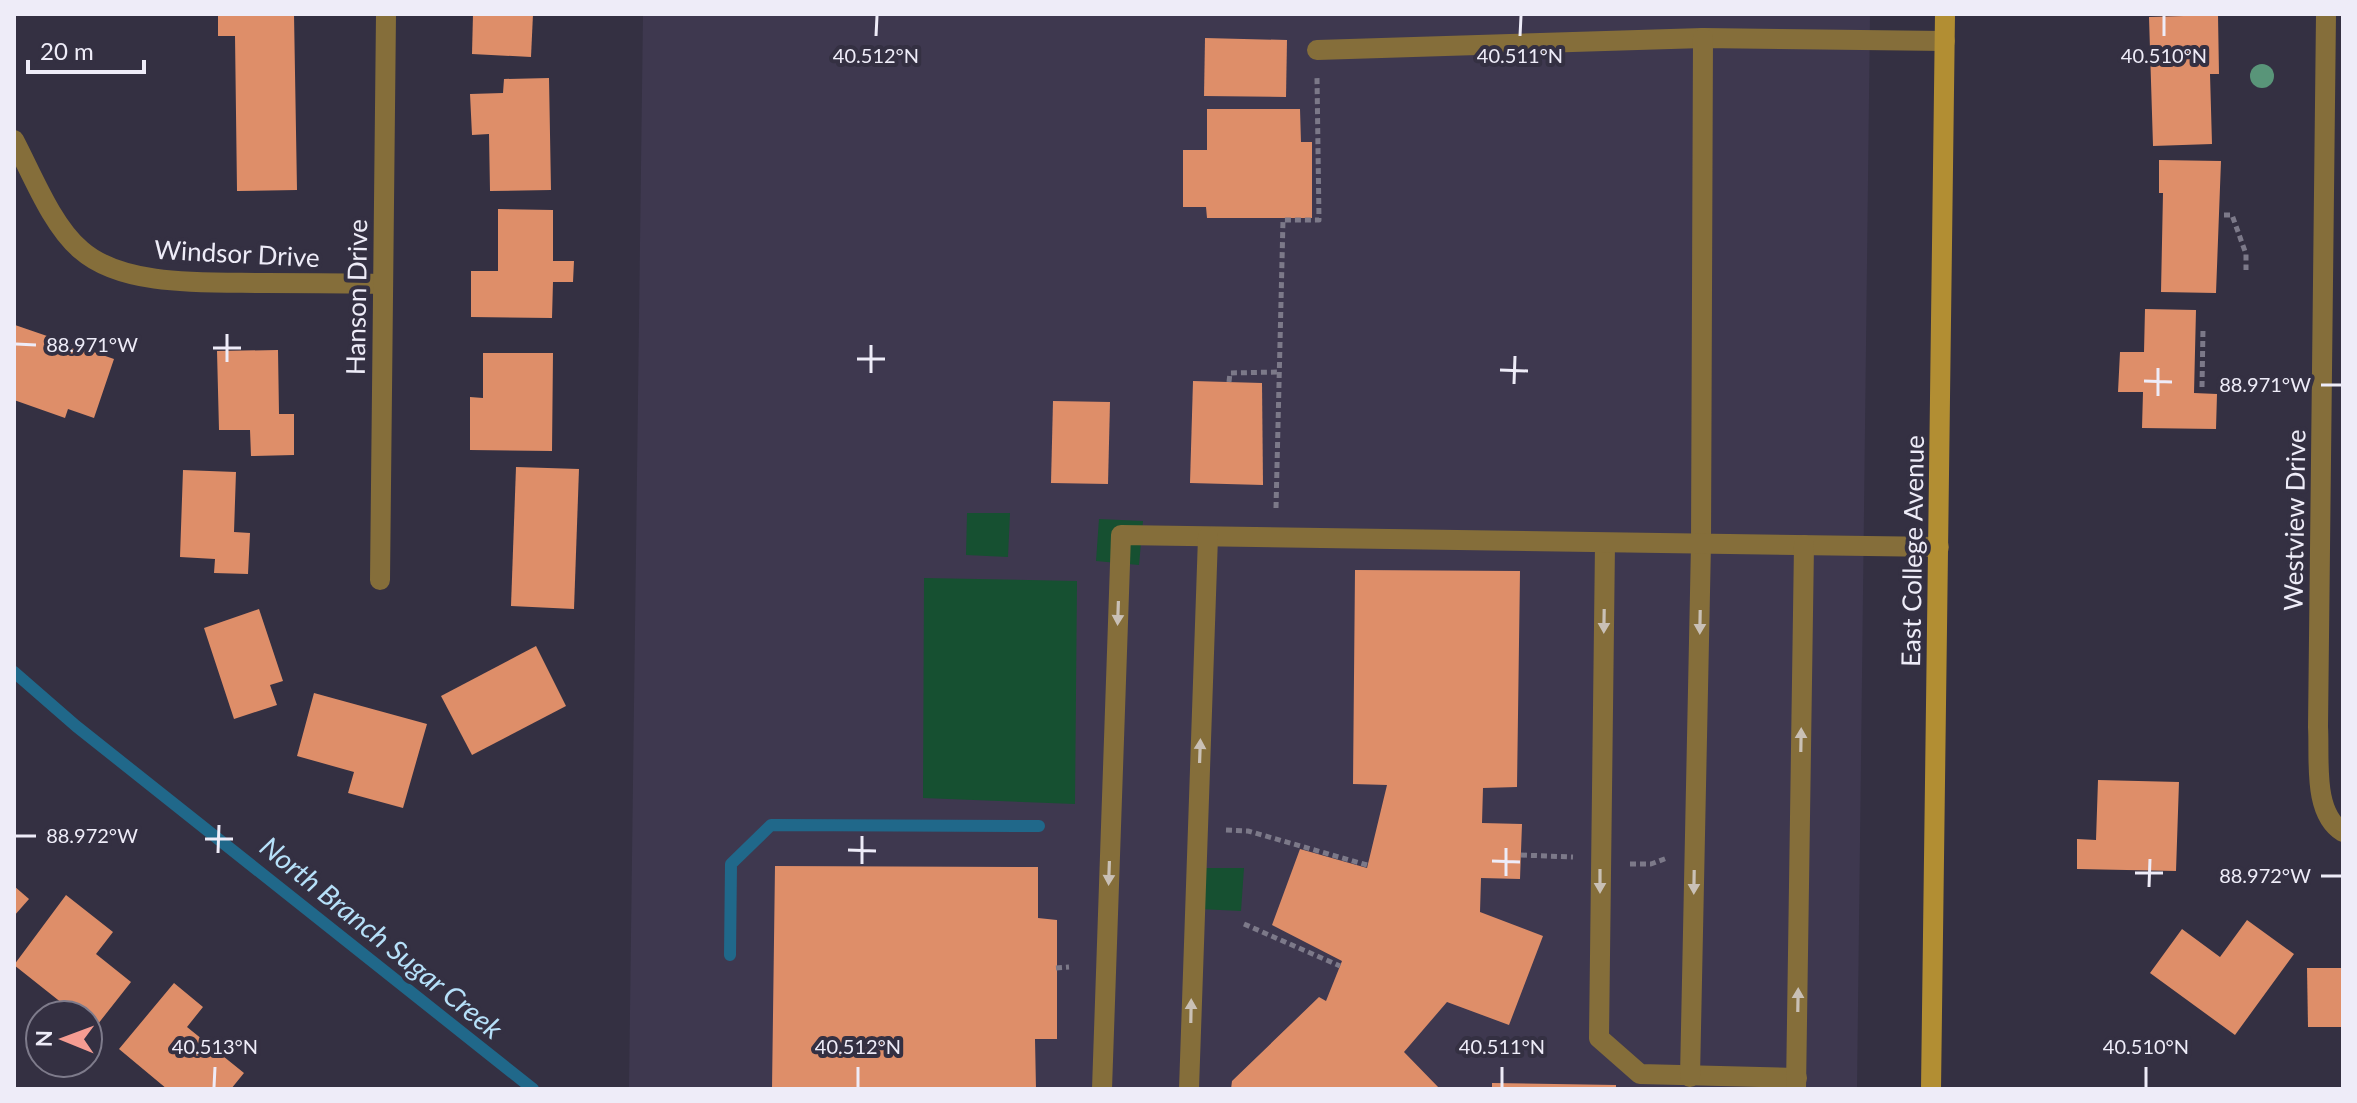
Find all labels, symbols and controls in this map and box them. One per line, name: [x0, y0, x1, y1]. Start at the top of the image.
scale bar: [28, 24, 144, 74]
text: 20 m: [40, 36, 94, 65]
text: 40.512°N: [833, 43, 919, 67]
text: 40.511°N: [1477, 43, 1563, 67]
text: 40.510°N: [2121, 43, 2207, 67]
street label: Hanson Drive: [339, 219, 373, 375]
street label: Windsor Drive: [153, 233, 321, 273]
text: 88.971°W: [46, 332, 138, 356]
text: 88.971°W: [2219, 372, 2311, 396]
street label: Westview Drive: [2276, 429, 2312, 611]
street label: East College Avenue: [1894, 435, 1930, 667]
one-way arrow: [1112, 601, 1125, 626]
one-way arrow: [1597, 609, 1610, 634]
one-way arrow: [1693, 610, 1706, 635]
one-way arrow: [1795, 727, 1808, 752]
one-way arrow: [1193, 738, 1206, 763]
text: 88.972°W: [46, 823, 138, 847]
water label: North Branch Sugar Creek: [254, 829, 510, 1046]
one-way arrow: [1103, 861, 1116, 886]
text: 88.972°W: [2219, 863, 2311, 887]
one-way arrow: [1594, 869, 1606, 894]
one-way arrow: [1688, 870, 1700, 895]
one-way arrow: [1792, 987, 1805, 1012]
one-way arrow: [1185, 998, 1197, 1023]
north arrow: [24, 999, 104, 1079]
text: N: [30, 1030, 57, 1047]
text: 40.513°N: [172, 1034, 258, 1058]
text: 40.512°N: [815, 1034, 901, 1058]
text: 40.511°N: [1459, 1034, 1545, 1058]
text: 40.510°N: [2103, 1034, 2189, 1058]

